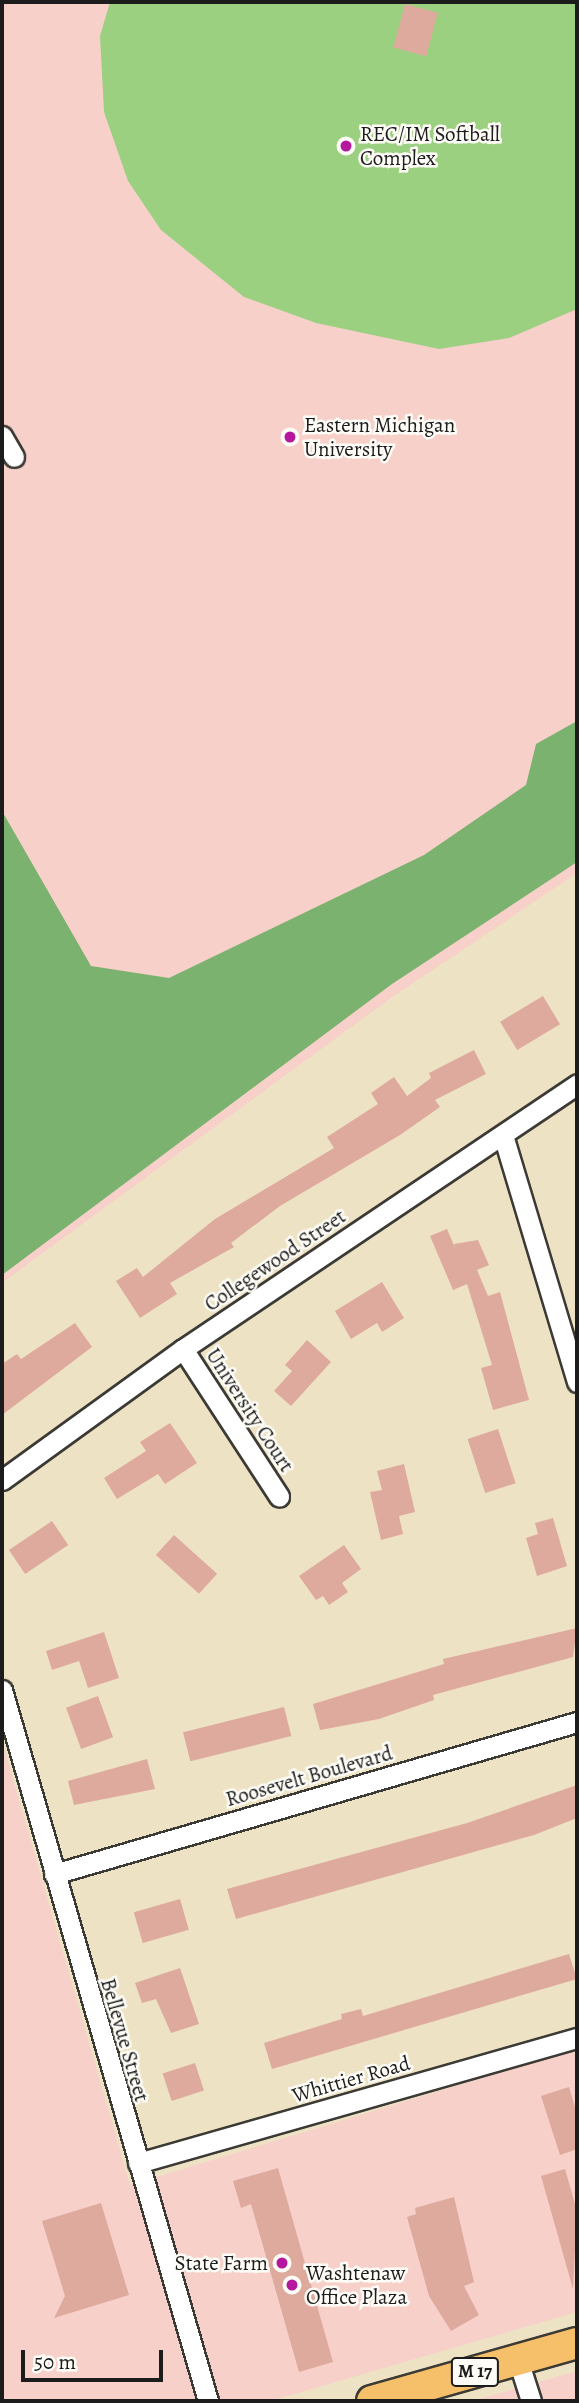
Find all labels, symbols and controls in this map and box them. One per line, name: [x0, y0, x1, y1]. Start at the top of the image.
place label: REC/IM Softball Complex: [360, 121, 500, 171]
marker: REC/IM Softball Complex: [338, 138, 354, 154]
place label: Eastern Michigan University: [304, 412, 455, 462]
marker: Eastern Michigan University: [282, 429, 298, 445]
street label: Collegewood Street: [200, 1203, 350, 1317]
street label: University Court: [201, 1344, 299, 1476]
street label: Roosevelt Boulevard: [223, 1740, 395, 1812]
street label: Bellevue Street: [95, 1975, 155, 2105]
street label: Whittier Road: [289, 2050, 413, 2108]
place label: State Farm: [175, 2250, 268, 2276]
marker: State Farm: [274, 2255, 290, 2271]
place label: Washtenaw Office Plaza: [306, 2260, 407, 2310]
marker: Washtenaw Office Plaza: [284, 2277, 300, 2293]
scale bar: [24, 2336, 166, 2380]
text: 50 m: [34, 2348, 76, 2376]
road number: M 17: [450, 2356, 500, 2388]

